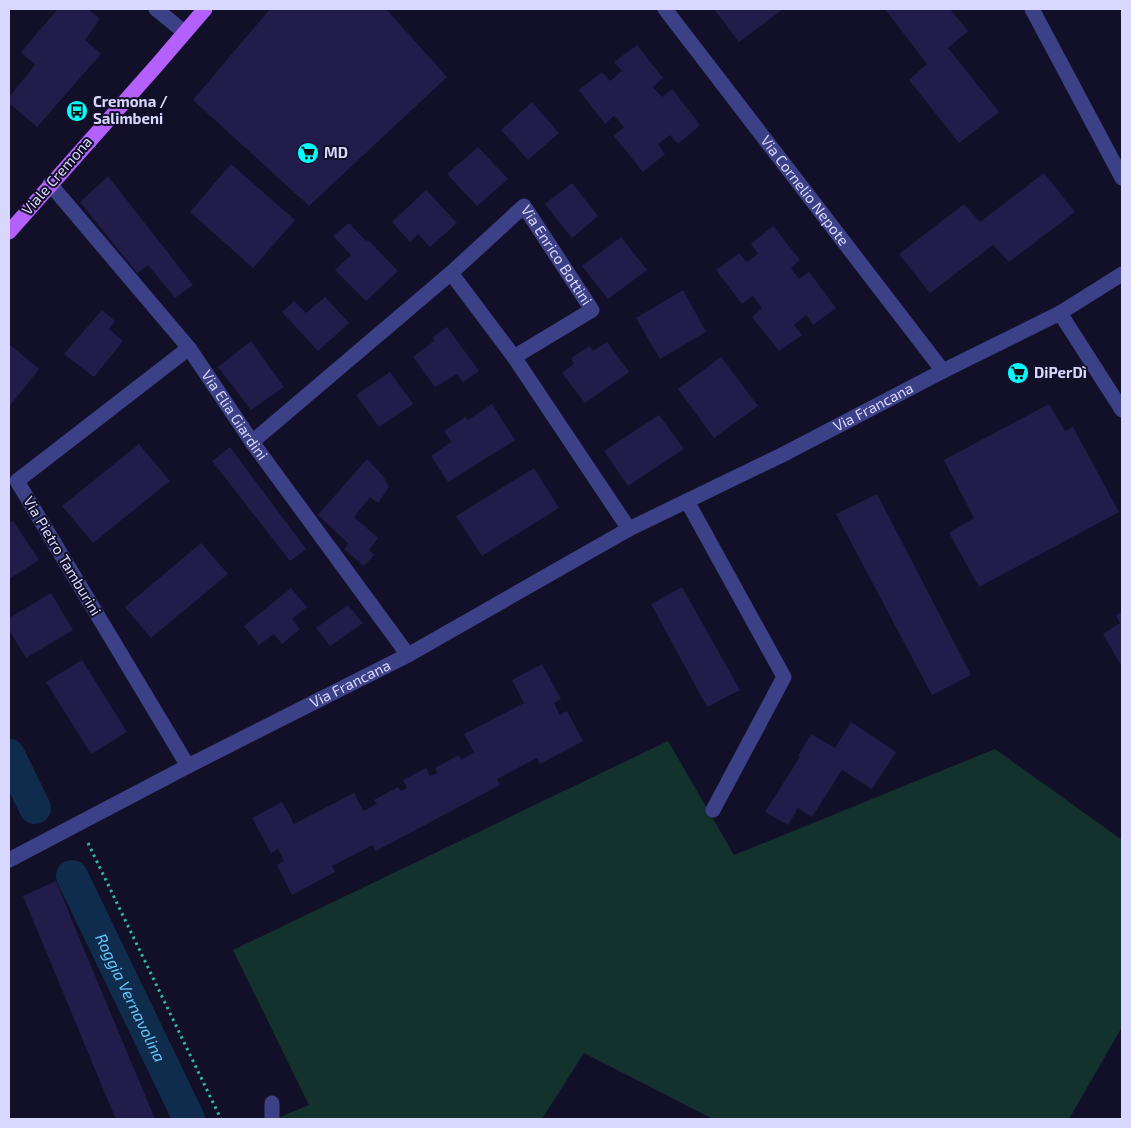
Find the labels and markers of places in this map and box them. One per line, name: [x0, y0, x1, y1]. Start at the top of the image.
place label: Cremona / Salimbeni: [93, 92, 168, 127]
bus stop icon: Cremona / Salimbeni: [65, 99, 89, 123]
supermarket icon: MD: [296, 141, 320, 165]
place label: MD: [324, 143, 348, 161]
supermarket icon: DiPerDì: [1006, 361, 1030, 385]
place label: DiPerDì: [1034, 363, 1087, 381]

